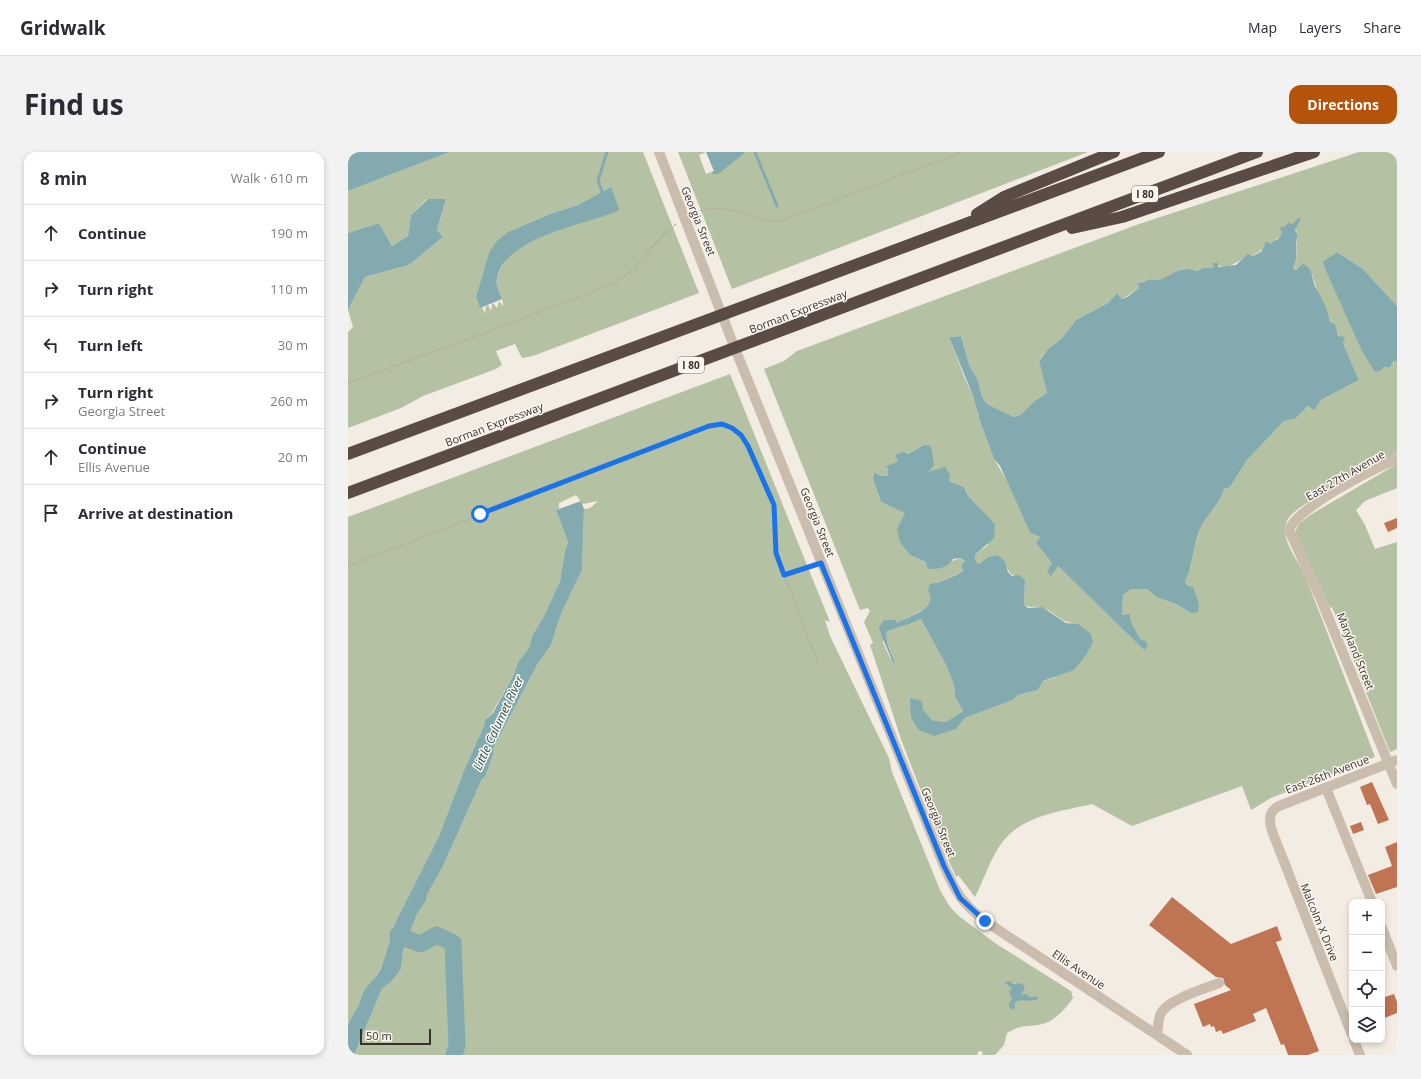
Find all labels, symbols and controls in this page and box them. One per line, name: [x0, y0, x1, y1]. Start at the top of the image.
text: Gridwalk: [20, 15, 106, 41]
text: Map: [1248, 18, 1277, 37]
text: Layers: [1299, 18, 1341, 37]
text: Share: [1363, 18, 1401, 37]
text: Find us: [24, 85, 124, 123]
button: Directions: [1289, 85, 1397, 124]
text: 8 min: [40, 167, 87, 190]
text: Walk · 610 m: [231, 169, 308, 187]
street label: Georgia Street: [678, 184, 720, 258]
road number: I 80: [1132, 186, 1158, 202]
icon: ahead: [40, 222, 62, 244]
text: Continue: [78, 223, 146, 243]
text: 190 m: [270, 224, 308, 242]
icon: right: [40, 278, 62, 300]
text: Turn right: [78, 279, 153, 299]
text: 110 m: [270, 280, 308, 298]
street label: Borman Expressway: [747, 285, 850, 337]
icon: left: [40, 334, 62, 356]
text: Turn left: [78, 335, 143, 355]
text: 30 m: [278, 336, 308, 354]
road number: I 80: [678, 357, 704, 373]
text: Turn right: [78, 382, 153, 402]
icon: right: [40, 390, 62, 412]
text: 260 m: [270, 392, 308, 410]
street label: Borman Expressway: [443, 398, 546, 450]
text: Georgia Street: [78, 402, 165, 420]
text: Continue: [78, 438, 146, 458]
icon: ahead: [40, 446, 62, 468]
street label: East 27th Avenue: [1303, 446, 1387, 504]
text: 20 m: [278, 448, 308, 466]
text: Ellis Avenue: [78, 458, 150, 476]
street label: Georgia Street: [797, 485, 839, 559]
icon: arrive: [40, 502, 62, 524]
text: Arrive at destination: [78, 503, 233, 523]
route start: [471, 505, 489, 523]
street label: Maryland Street: [1334, 610, 1378, 692]
water label: Little Calumet River: [469, 672, 528, 773]
street label: East 26th Avenue: [1283, 751, 1371, 797]
street label: Georgia Street: [918, 785, 960, 859]
street label: Malcolm X Drive: [1298, 881, 1342, 963]
map controls: [1349, 899, 1385, 1043]
button: +: [1349, 899, 1385, 935]
route end: [976, 912, 994, 930]
button: −: [1349, 935, 1385, 971]
street label: Ellis Avenue: [1050, 946, 1108, 992]
button: locate: [1349, 971, 1385, 1007]
button: layers: [1349, 1007, 1385, 1043]
scale bar: [360, 1027, 431, 1046]
text: 50 m: [366, 1028, 392, 1043]

